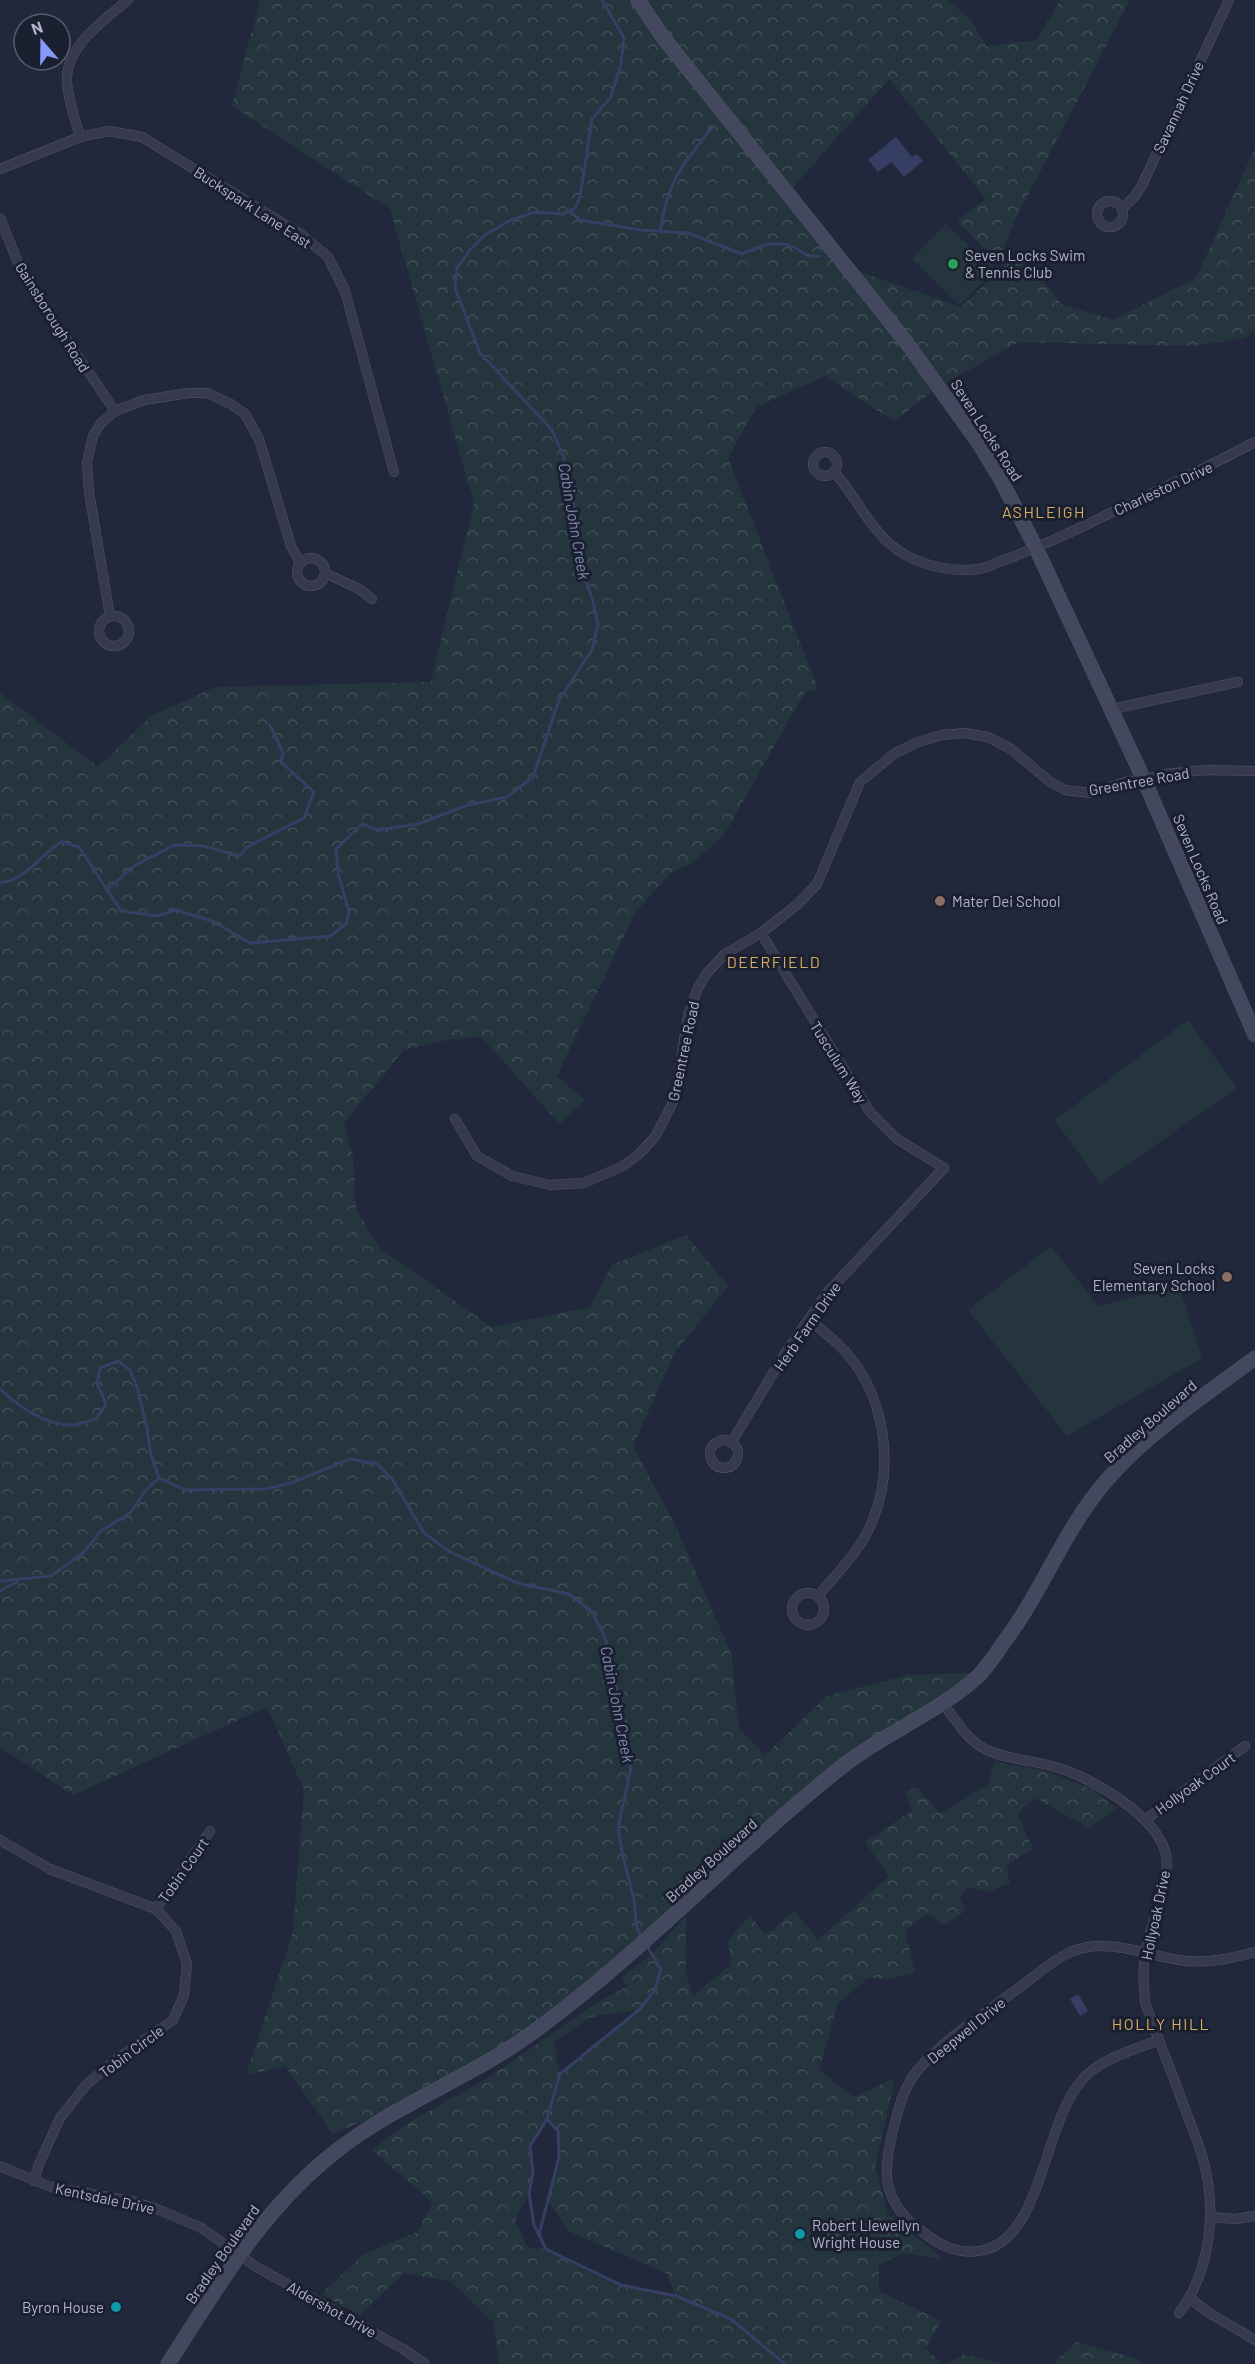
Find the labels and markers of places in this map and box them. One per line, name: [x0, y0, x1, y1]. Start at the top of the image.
place label: Seven Locks Swim & Tennis Club: [965, 246, 1085, 281]
marker: Seven Locks Swim & Tennis Club: [946, 257, 960, 271]
place label: Mater Dei School: [952, 892, 1060, 910]
marker: Mater Dei School: [933, 894, 947, 908]
place label: Seven Locks Elementary School: [1093, 1259, 1215, 1294]
marker: Seven Locks Elementary School: [1220, 1270, 1234, 1284]
place label: Robert Llewellyn Wright House: [812, 2216, 920, 2251]
marker: Robert Llewellyn Wright House: [793, 2227, 807, 2241]
place label: Byron House: [22, 2298, 104, 2316]
marker: Byron House: [109, 2300, 123, 2314]

